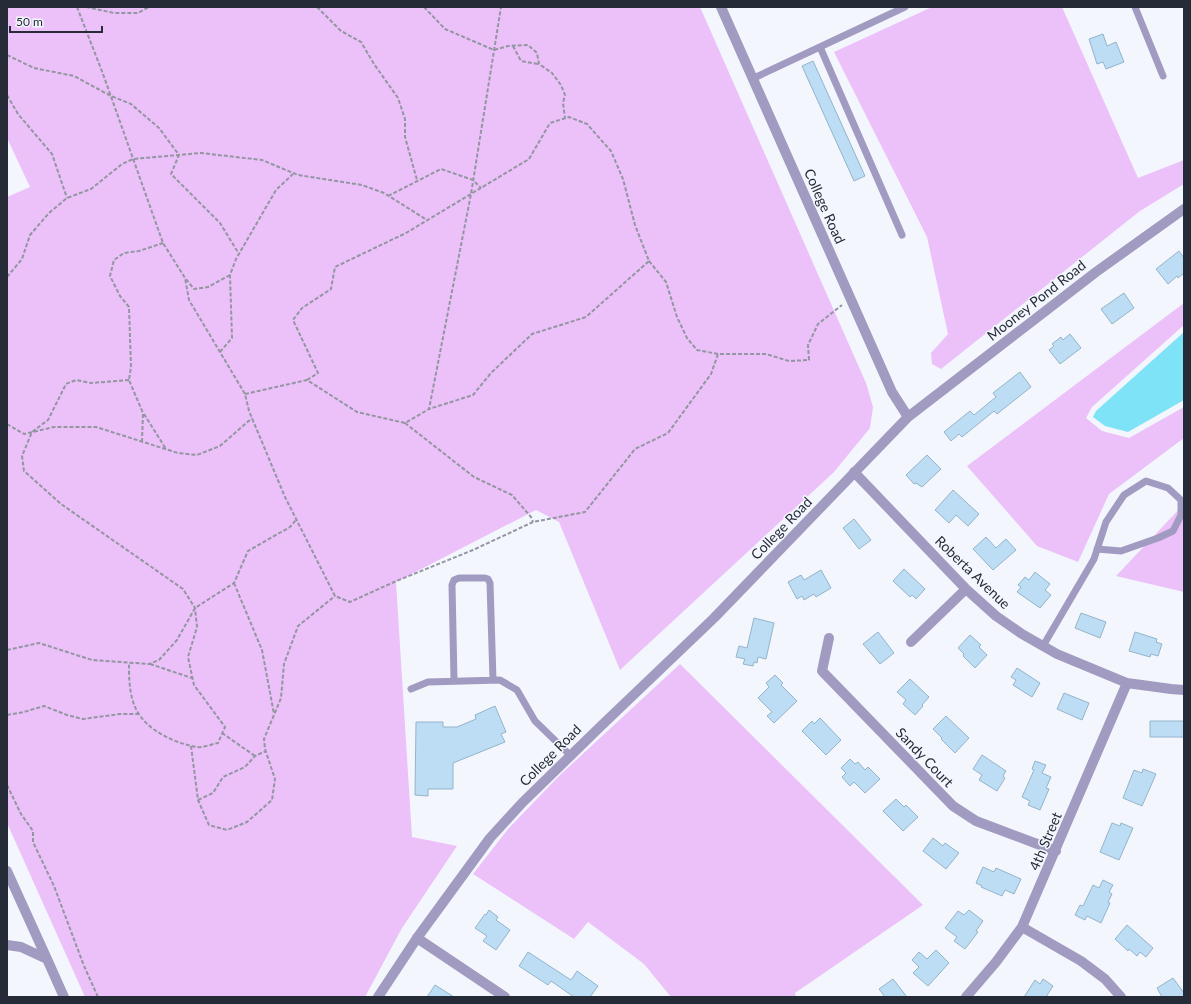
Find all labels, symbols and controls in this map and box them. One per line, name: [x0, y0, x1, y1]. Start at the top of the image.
scale bar: [10, 8, 102, 34]
text: 50 m: [16, 14, 43, 29]
street label: College Road: [801, 166, 849, 246]
street label: Mooney Pond Road: [983, 256, 1089, 344]
street label: College Road: [747, 493, 815, 563]
street label: Roberta Avenue: [932, 532, 1014, 612]
street label: College Road: [516, 721, 584, 789]
street label: Sandy Court: [893, 724, 957, 790]
street label: 4th Street: [1025, 809, 1065, 873]

